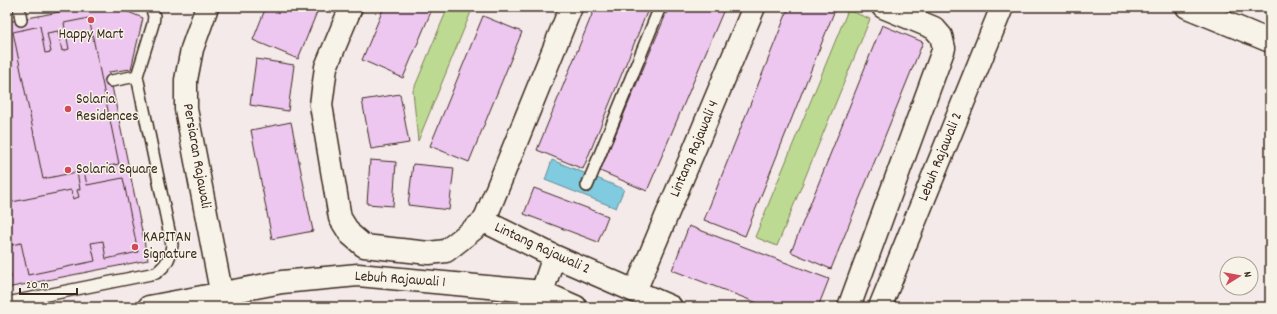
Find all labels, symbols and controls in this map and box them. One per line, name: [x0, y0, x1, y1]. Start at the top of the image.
marker: Happy Mart: [86, 15, 96, 25]
place label: Happy Mart: [59, 24, 124, 46]
place label: Solaria Residences: [76, 89, 138, 128]
street label: Lintang Rajawali 4: [665, 97, 725, 201]
street label: Persiaran Rajawali: [176, 102, 216, 211]
marker: Solaria Residences: [63, 104, 73, 114]
street label: Lebuh Rajawali 2: [913, 109, 969, 205]
place label: Solaria Square: [76, 159, 158, 181]
marker: Solaria Square: [63, 165, 73, 175]
street label: Lintang Rajawali 2: [490, 217, 594, 281]
place label: KAPITAN Signature: [143, 227, 197, 266]
marker: KAPITAN Signature: [130, 242, 140, 252]
north arrow: [1219, 256, 1259, 296]
street label: Lebuh Rajawali 1: [354, 266, 446, 294]
scale bar: [20, 270, 77, 296]
text: N: [1238, 270, 1255, 279]
text: 20 m: [26, 277, 49, 294]

